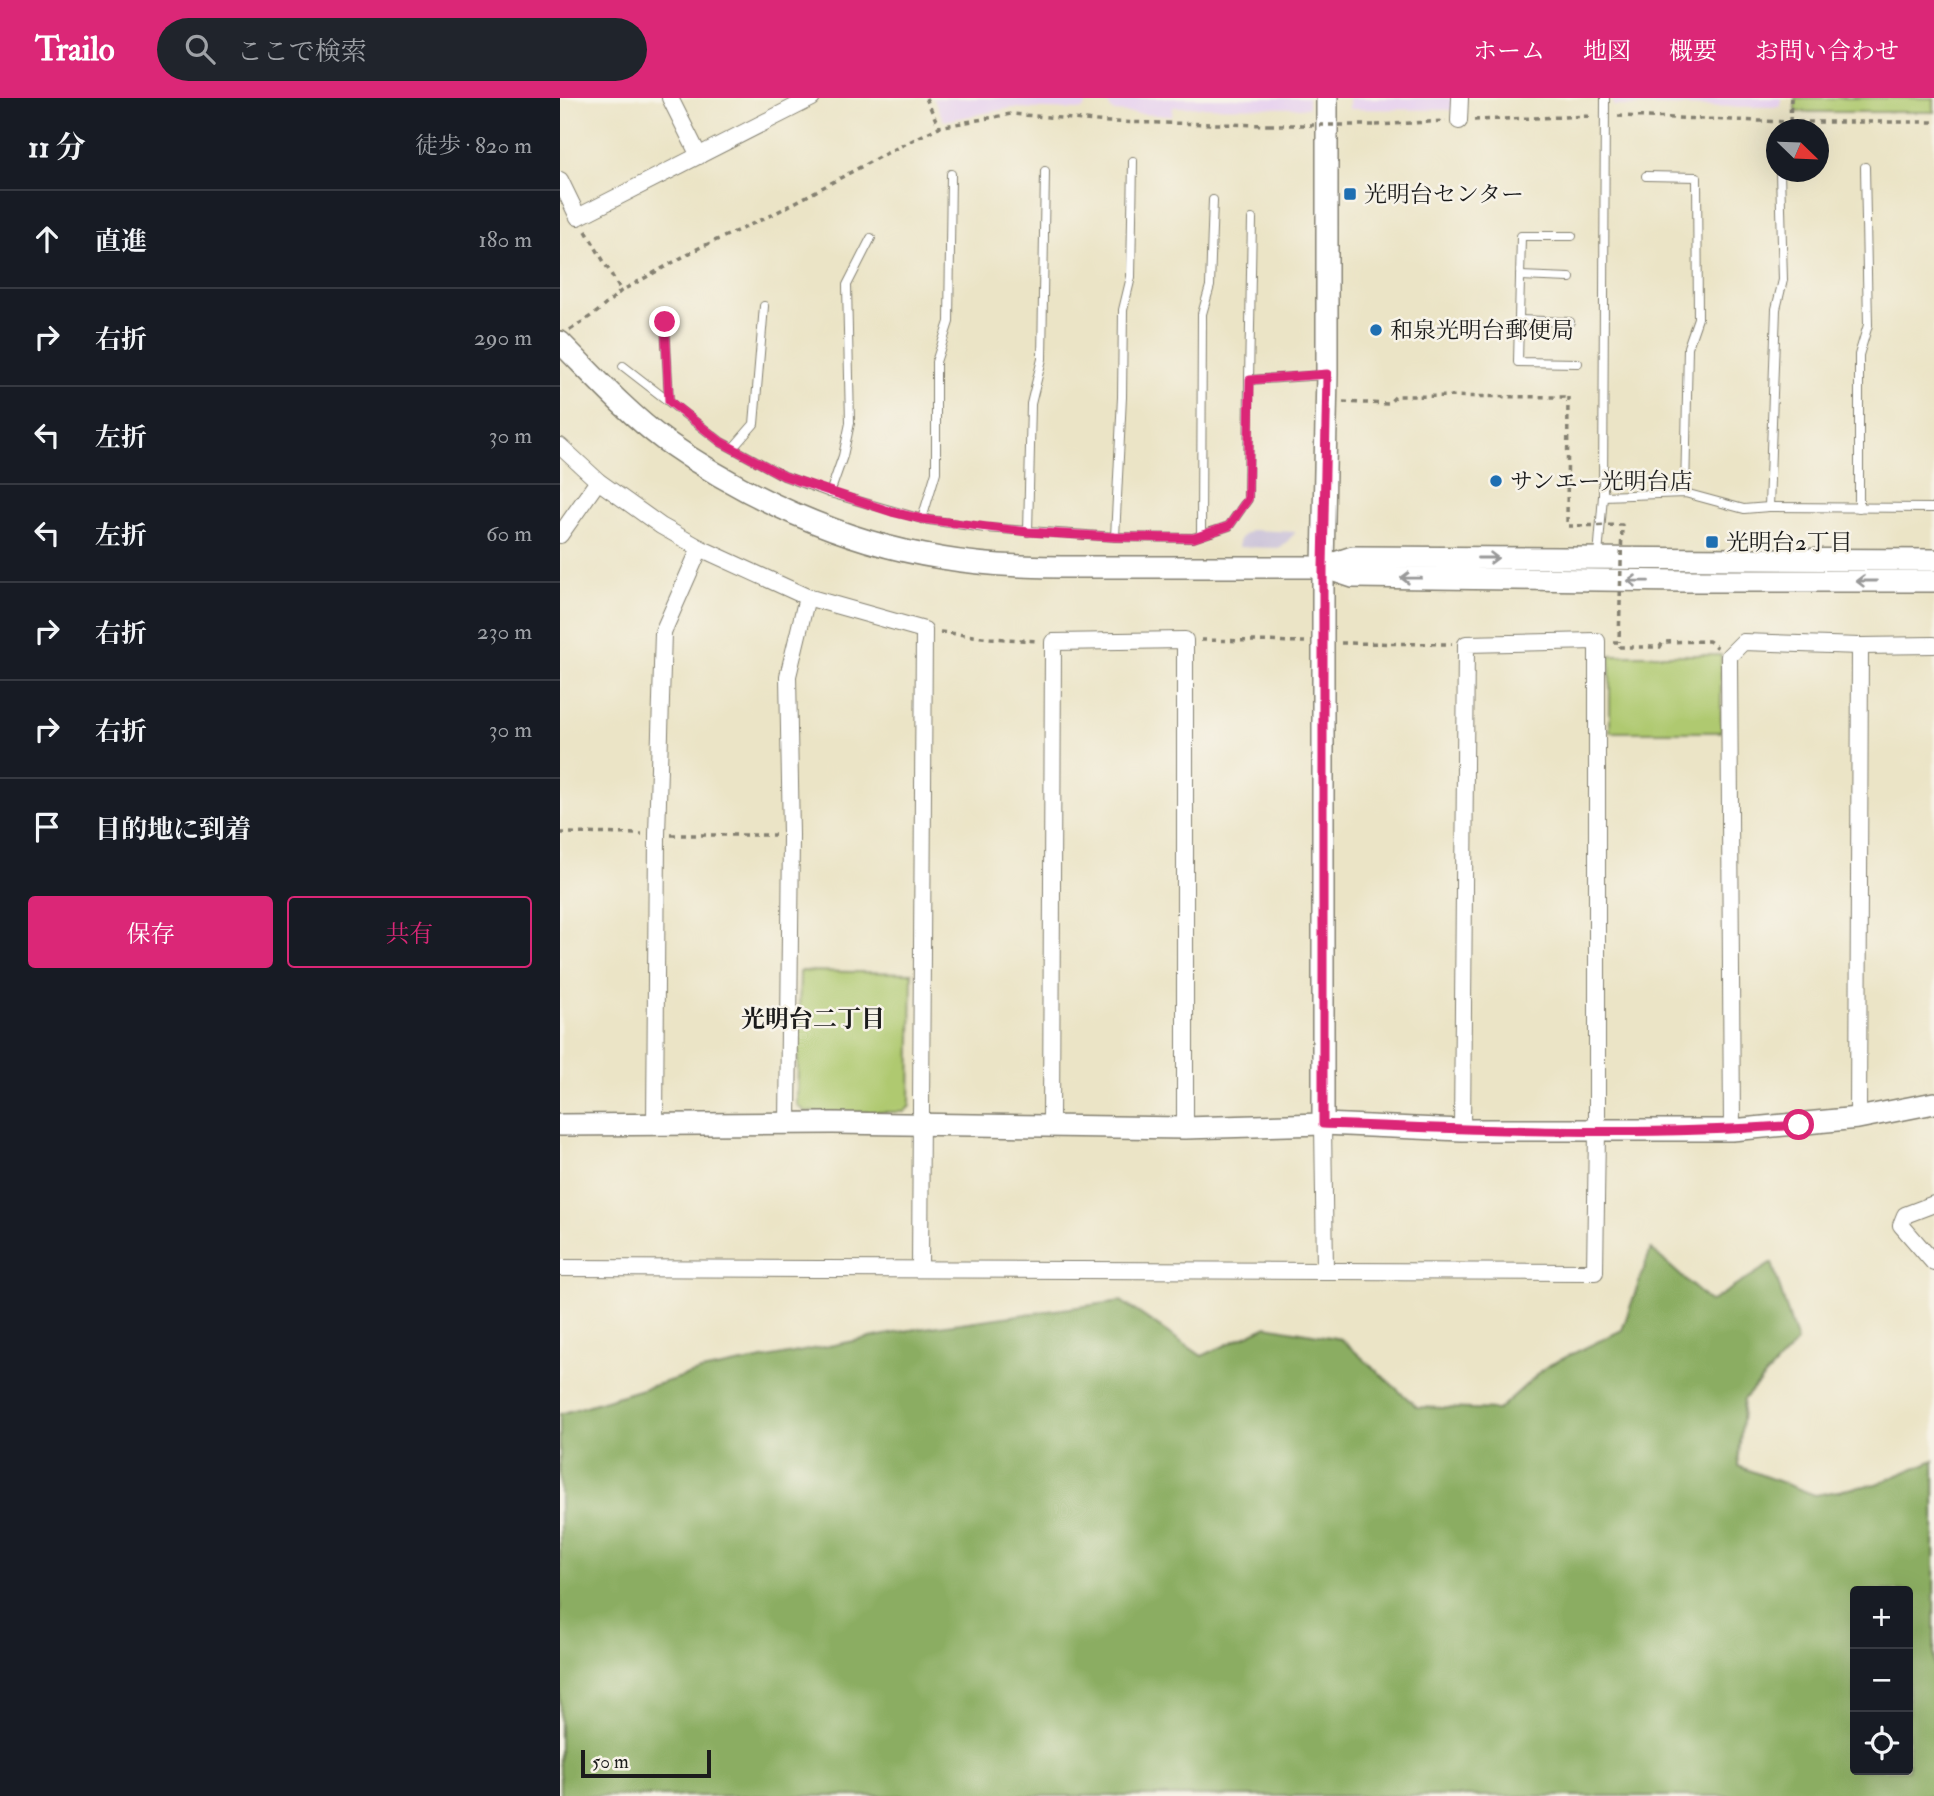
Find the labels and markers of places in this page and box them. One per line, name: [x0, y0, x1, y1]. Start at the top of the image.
place label: 光明台センター: [1364, 180, 1524, 209]
marker: 光明台センター: [1342, 186, 1358, 202]
place label: 和泉光明台郵便局: [1390, 316, 1574, 345]
marker: 和泉光明台郵便局: [1368, 322, 1384, 338]
place label: サンエー光明台店: [1510, 467, 1693, 496]
marker: サンエー光明台店: [1488, 473, 1504, 489]
place label: 光明台2丁目: [1726, 528, 1853, 557]
marker: 光明台2丁目: [1704, 534, 1720, 550]

